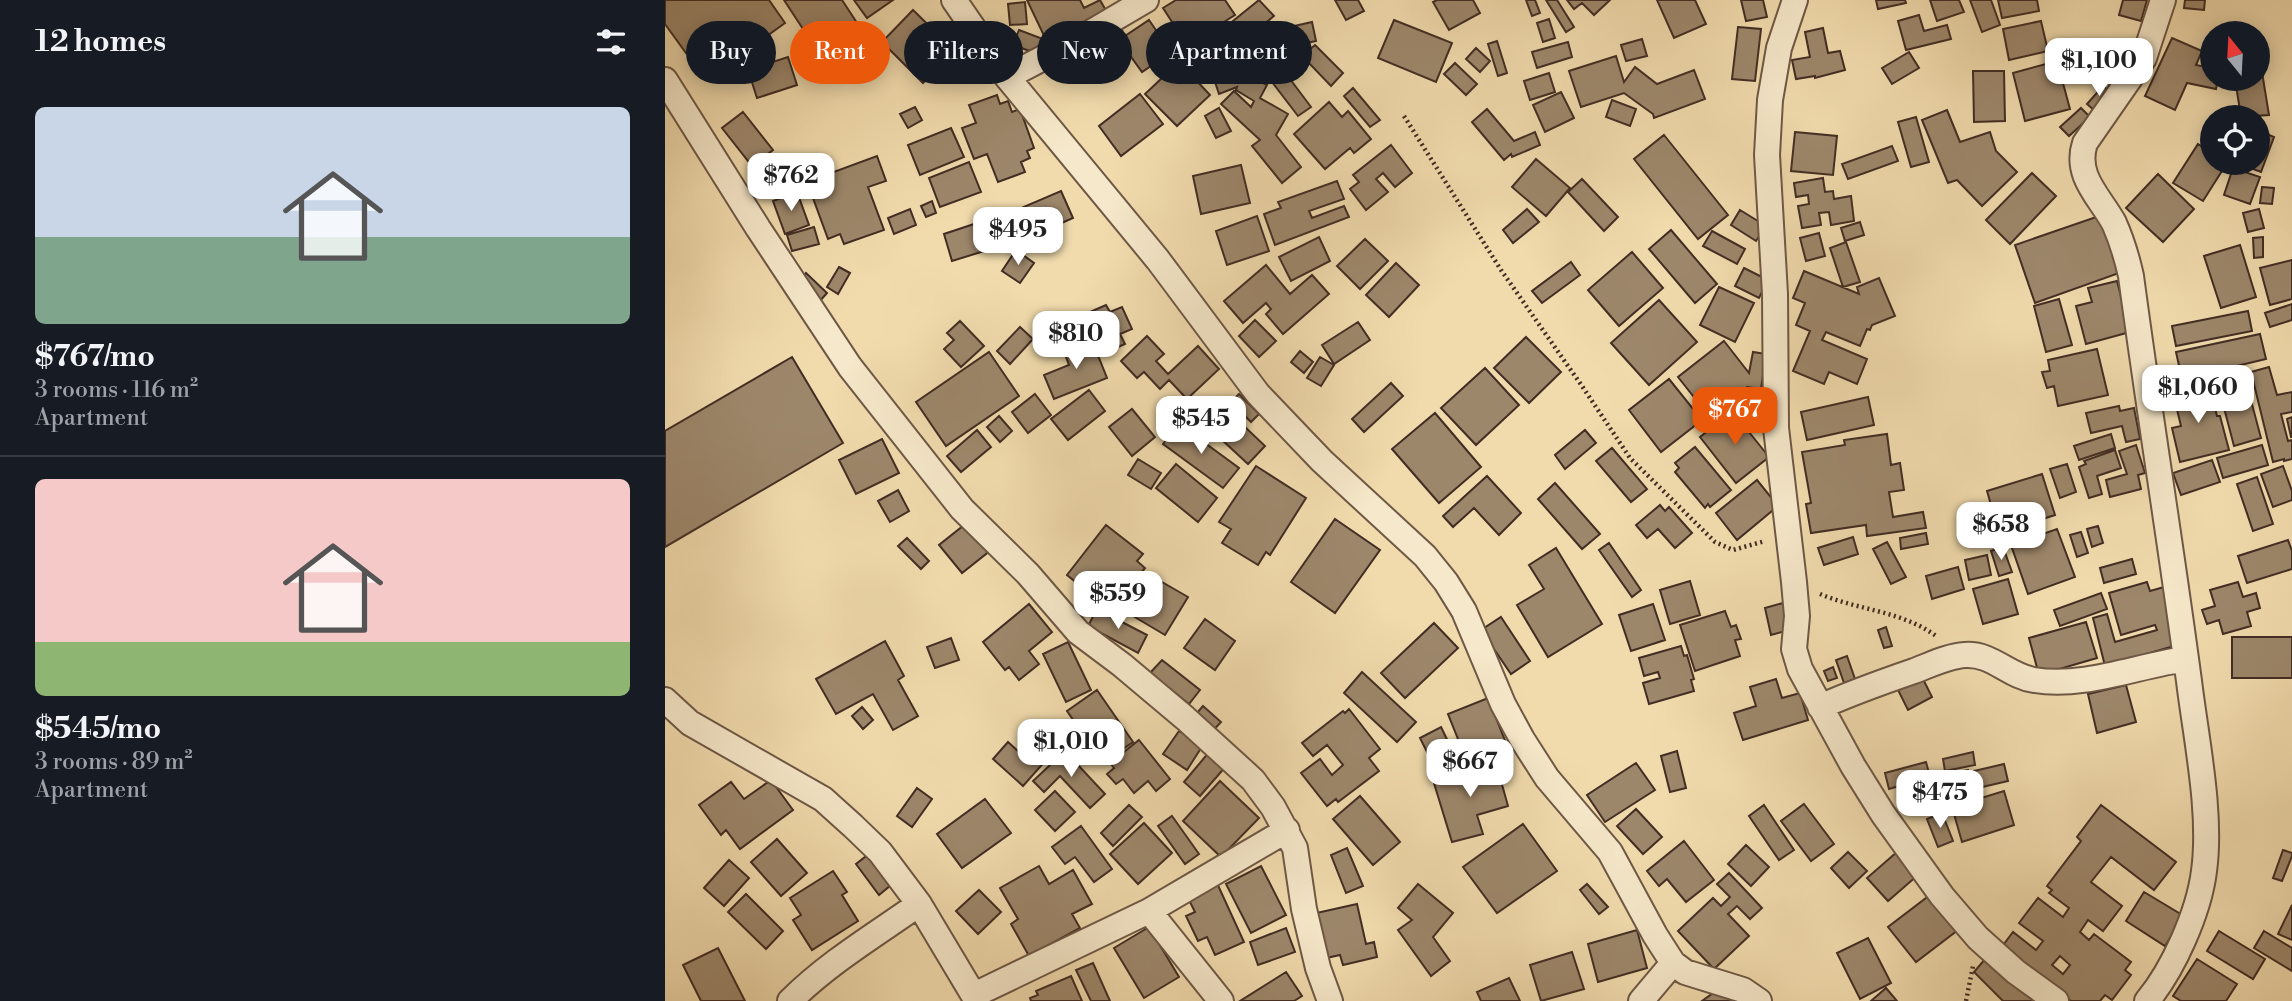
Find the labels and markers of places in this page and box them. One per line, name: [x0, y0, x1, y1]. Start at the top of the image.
pin: $1,100: [2042, 38, 2156, 98]
pin: $762: [750, 154, 832, 213]
pin: $495: [977, 208, 1059, 267]
pin: $810: [1035, 312, 1117, 371]
pin: $1,060: [2141, 366, 2255, 425]
pin: $767: [1694, 388, 1776, 447]
pin: $545: [1160, 396, 1242, 456]
pin: $658: [1960, 503, 2042, 562]
pin: $559: [1077, 572, 1159, 631]
pin: $1,010: [1014, 720, 1128, 779]
pin: $667: [1429, 740, 1511, 799]
pin: $475: [1899, 770, 1981, 830]

